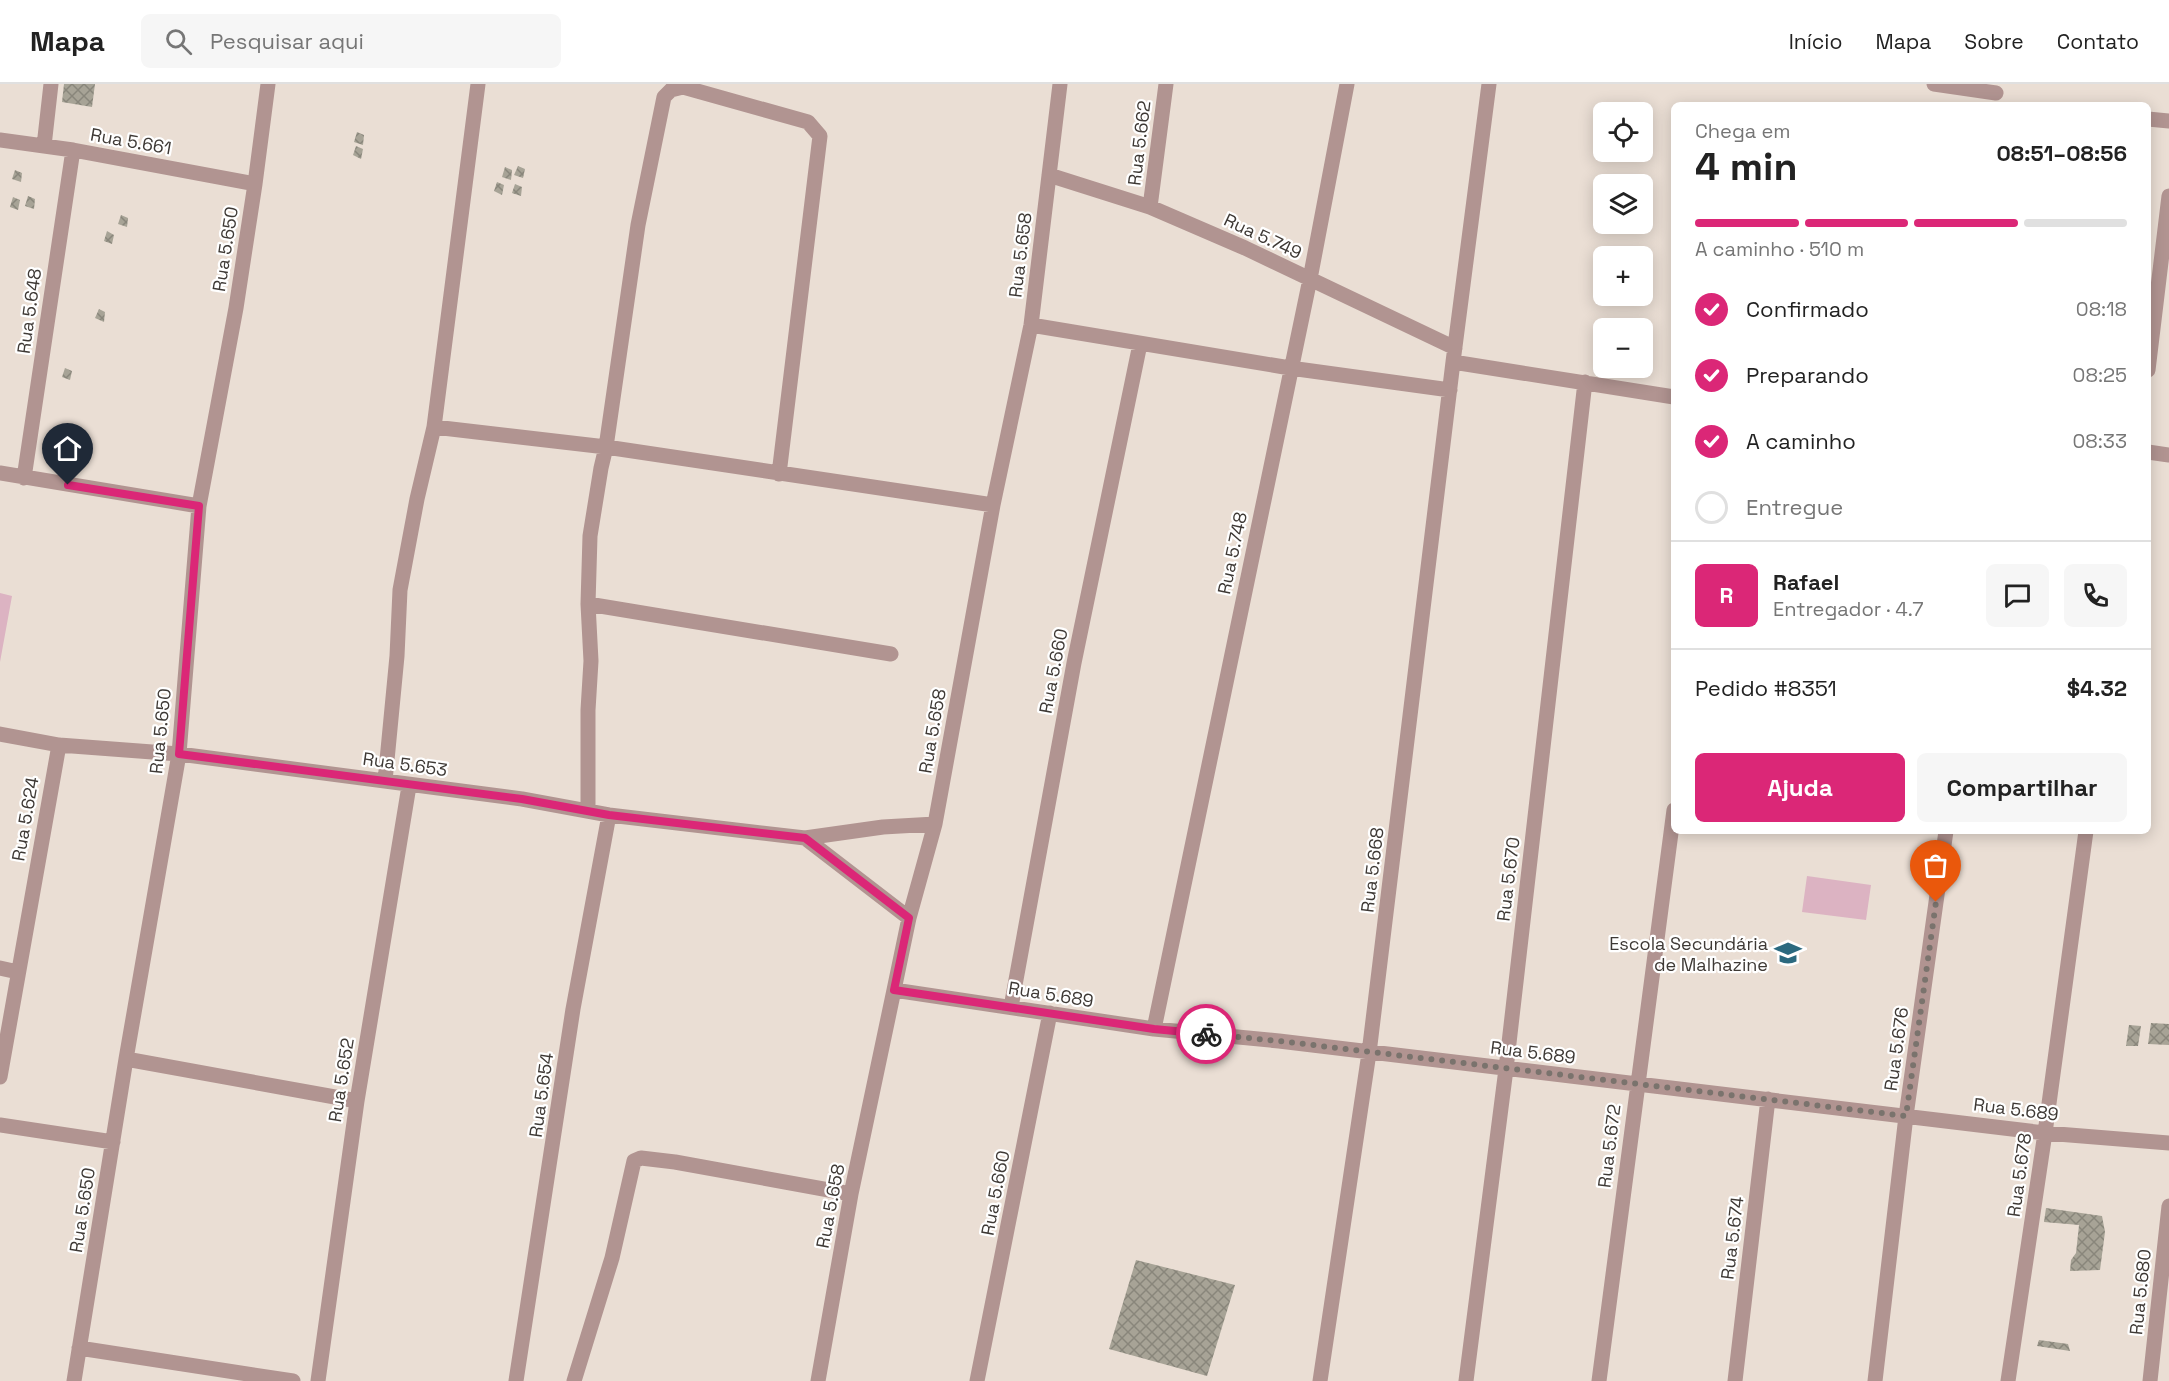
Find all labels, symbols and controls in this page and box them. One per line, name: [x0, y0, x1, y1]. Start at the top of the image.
search box: [141, 14, 561, 68]
text: Mapa: [30, 23, 105, 59]
icon: search: [162, 25, 195, 58]
text: Pesquisar aqui: [210, 27, 364, 55]
text: Início: [1789, 28, 1842, 55]
text: Mapa: [1875, 28, 1931, 55]
text: Sobre: [1964, 28, 2024, 55]
text: Contato: [2057, 28, 2139, 55]
street label: Rua 5.662: [1122, 99, 1156, 187]
map controls: [1593, 102, 1653, 378]
button: locate: [1593, 102, 1653, 162]
text: Chega em: [1695, 118, 1790, 144]
street label: Rua 5.661: [89, 123, 173, 159]
text: 08:51–08:56: [1997, 139, 2127, 167]
text: 4 min: [1695, 142, 1797, 191]
button: layers: [1593, 174, 1653, 234]
street label: Rua 5.650: [207, 205, 243, 293]
street label: Rua 5.749: [1220, 208, 1306, 264]
street label: Rua 5.658: [1003, 211, 1037, 299]
text: A caminho · 510 m: [1695, 236, 1864, 262]
button: +: [1593, 246, 1653, 306]
street label: Rua 5.648: [12, 267, 46, 355]
icon: check: [1695, 293, 1728, 326]
text: Confirmado: [1746, 295, 1869, 323]
text: 08:18: [2076, 296, 2127, 322]
button: −: [1593, 318, 1653, 378]
icon: check: [1695, 359, 1728, 392]
text: Preparando: [1746, 361, 1869, 389]
text: 08:25: [2073, 362, 2127, 388]
pin: [42, 423, 93, 485]
icon: check: [1695, 425, 1728, 458]
text: A caminho: [1746, 427, 1856, 455]
text: 08:33: [2073, 428, 2127, 454]
icon: home: [51, 432, 84, 465]
text: Entregue: [1746, 493, 1843, 521]
street label: Rua 5.748: [1212, 510, 1252, 596]
button: chat: [1986, 564, 2049, 627]
button: phone: [2064, 564, 2127, 627]
text: Rafael: [1773, 568, 1839, 596]
text: R: [1720, 581, 1733, 609]
text: Entregador · 4.7: [1773, 596, 1923, 622]
street label: Rua 5.660: [1033, 627, 1073, 715]
text: Pedido #8351: [1695, 674, 1837, 702]
text: $4.32: [2067, 674, 2127, 702]
street label: Rua 5.650: [144, 687, 176, 775]
street label: Rua 5.658: [913, 687, 951, 775]
street label: Rua 5.653: [361, 747, 449, 781]
button: Ajuda: [1695, 753, 1905, 822]
button: Compartilhar: [1917, 753, 2127, 822]
street label: Rua 5.624: [6, 775, 44, 863]
street label: Rua 5.668: [1355, 826, 1389, 914]
street label: Rua 5.670: [1491, 835, 1525, 923]
pin: [1910, 840, 1961, 902]
icon: bag: [1919, 849, 1952, 882]
place label: Escola Secundária de Malhazine: [1609, 932, 1768, 976]
school or university icon: Escola Secundária de Malhazine: [1773, 938, 1803, 968]
street label: Rua 5.689: [1007, 976, 1095, 1012]
courier: [1176, 1004, 1236, 1064]
street label: Rua 5.676: [1879, 1006, 1913, 1092]
icon: bike: [1190, 1018, 1223, 1051]
street label: Rua 5.689: [1489, 1035, 1577, 1069]
street label: Rua 5.652: [323, 1036, 359, 1124]
street label: Rua 5.654: [524, 1051, 558, 1139]
street label: Rua 5.689: [1972, 1092, 2060, 1126]
street label: Rua 5.672: [1592, 1103, 1626, 1189]
street label: Rua 5.678: [2002, 1132, 2036, 1218]
street label: Rua 5.660: [975, 1149, 1015, 1237]
street label: Rua 5.658: [811, 1162, 849, 1250]
street label: Rua 5.650: [64, 1166, 100, 1254]
street label: Rua 5.674: [1715, 1195, 1749, 1281]
street label: Rua 5.680: [2124, 1248, 2156, 1336]

